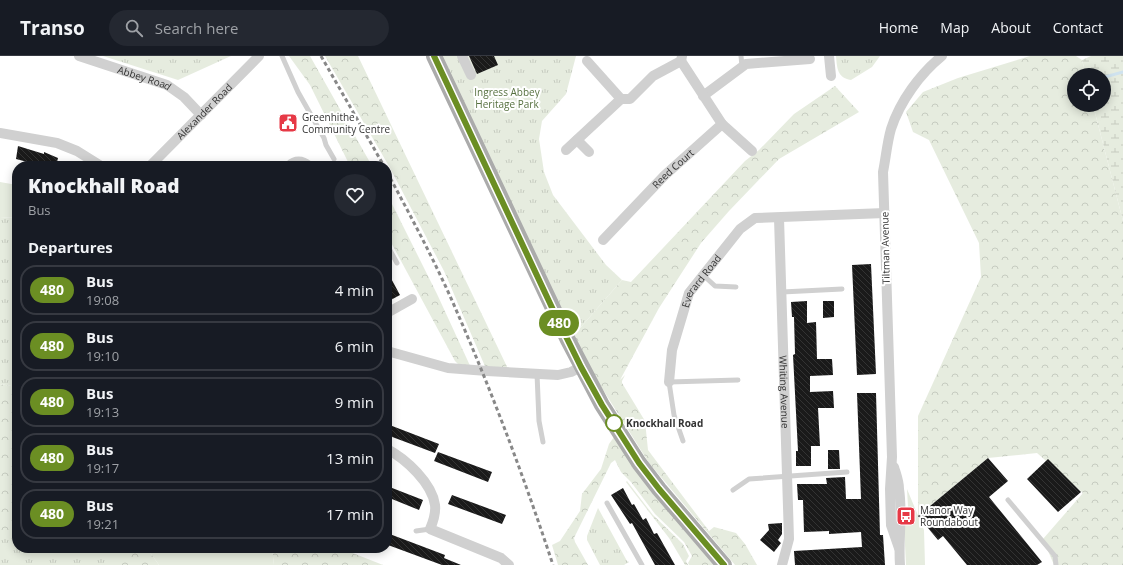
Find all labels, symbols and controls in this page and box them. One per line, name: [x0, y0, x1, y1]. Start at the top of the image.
search box: [109, 10, 389, 46]
text: Transo: [20, 15, 85, 41]
icon: search: [123, 17, 145, 39]
text: Search here: [155, 18, 238, 38]
text: Home: [879, 18, 918, 37]
text: Map: [940, 18, 969, 37]
text: About: [991, 18, 1031, 37]
text: Contact: [1053, 18, 1103, 37]
street label: Abbey Road: [116, 62, 174, 93]
map controls: [1067, 68, 1111, 112]
button: locate: [1067, 68, 1111, 112]
street label: Alexander Road: [173, 80, 235, 142]
park label: Ingress Abbey Heritage Park: [474, 85, 541, 111]
place label: Greenhithe Community Centre: [302, 110, 390, 136]
public building icon: Greenhithe Community Centre: [277, 112, 299, 134]
street label: Reed Court: [649, 145, 697, 191]
text: Knockhall Road: [28, 173, 179, 199]
button: heart: [334, 174, 376, 216]
text: Bus: [28, 201, 51, 219]
street label: Tiltman Avenue: [877, 211, 893, 284]
text: Departures: [28, 237, 113, 257]
street label: Everard Road: [678, 251, 724, 309]
text: Bus: [86, 271, 113, 291]
text: 480: [40, 280, 64, 299]
text: 4 min: [335, 280, 374, 300]
text: 19:08: [86, 291, 119, 309]
line badge: 480: [536, 310, 582, 336]
text: 480: [547, 313, 571, 332]
text: Bus: [86, 327, 113, 347]
text: 480: [40, 336, 64, 355]
text: 6 min: [335, 336, 374, 356]
text: 19:10: [86, 347, 119, 365]
street label: Whiting Avenue: [776, 355, 793, 429]
text: Bus: [86, 383, 113, 403]
text: 480: [40, 392, 64, 411]
text: 9 min: [335, 392, 374, 412]
text: 19:13: [86, 403, 119, 421]
marker: Knockhall Road: [605, 414, 623, 432]
place label: Knockhall Road: [626, 416, 703, 430]
text: Bus: [86, 439, 113, 459]
text: 480: [40, 448, 64, 467]
text: 13 min: [326, 448, 374, 468]
text: 19:17: [86, 459, 119, 477]
text: Bus: [86, 495, 113, 515]
place label: Manor Way Roundabout: [920, 503, 978, 529]
text: 480: [40, 504, 64, 523]
text: 17 min: [326, 504, 374, 524]
bus stop icon: Manor Way Roundabout: [895, 505, 917, 527]
text: 19:21: [86, 515, 119, 533]

